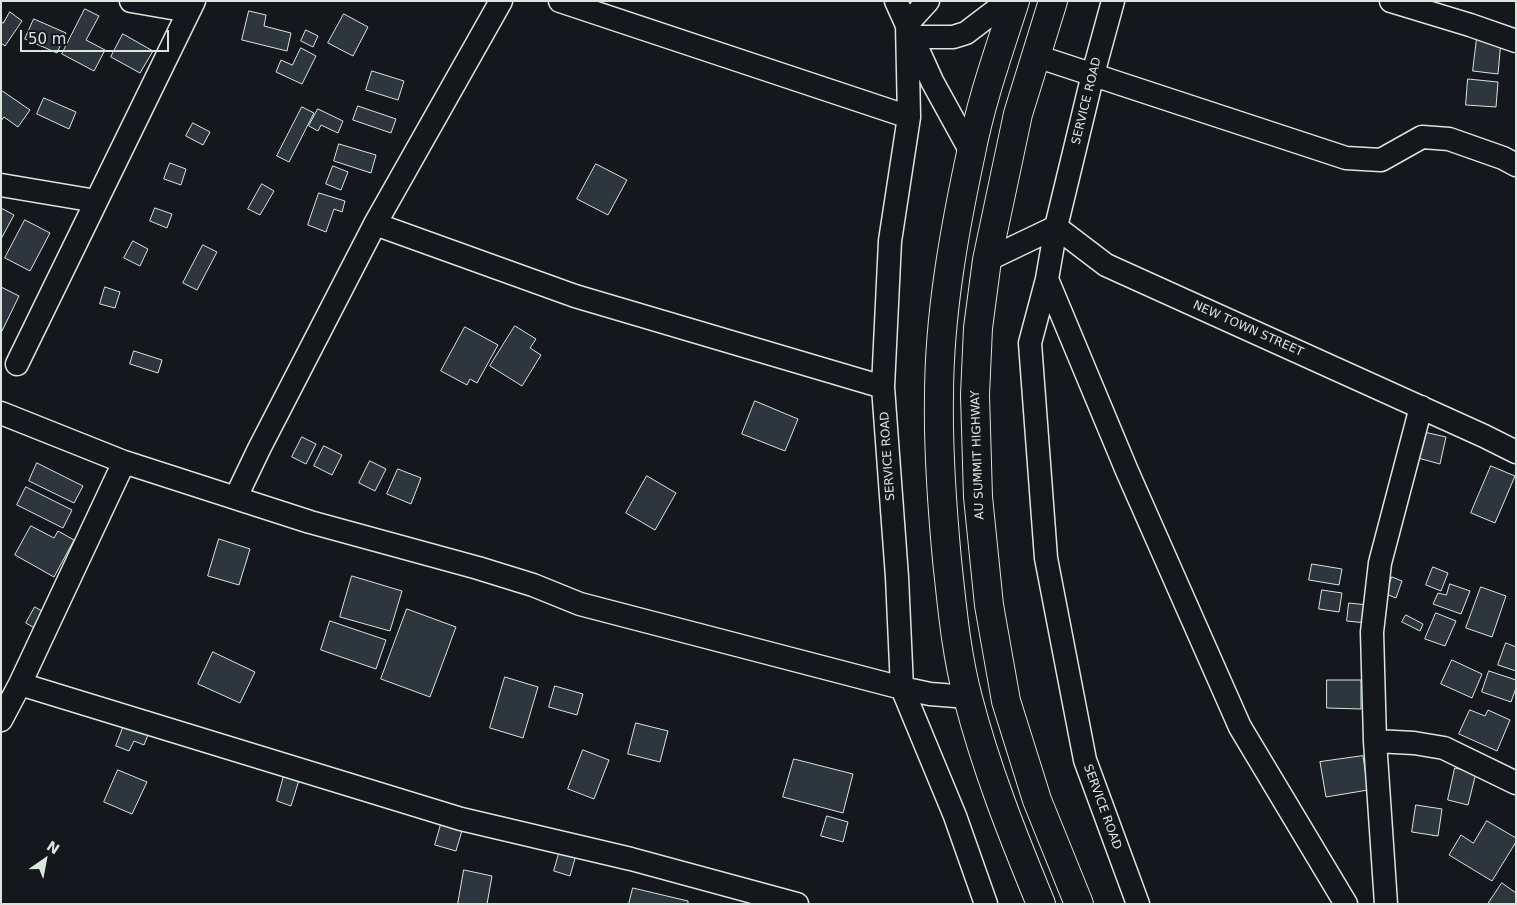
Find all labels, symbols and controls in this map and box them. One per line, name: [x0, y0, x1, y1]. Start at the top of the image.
scale bar: [22, 20, 171, 52]
text: 50 m: [28, 30, 66, 48]
street label: SERVICE ROAD: [1069, 56, 1105, 146]
street label: NEW TOWN STREET: [1191, 298, 1305, 360]
street label: AU SUMMIT HIGHWAY: [969, 390, 987, 520]
street label: SERVICE ROAD: [878, 411, 898, 501]
street label: SERVICE ROAD: [1080, 763, 1124, 851]
north arrow: [20, 835, 70, 885]
text: N: [44, 838, 62, 857]

